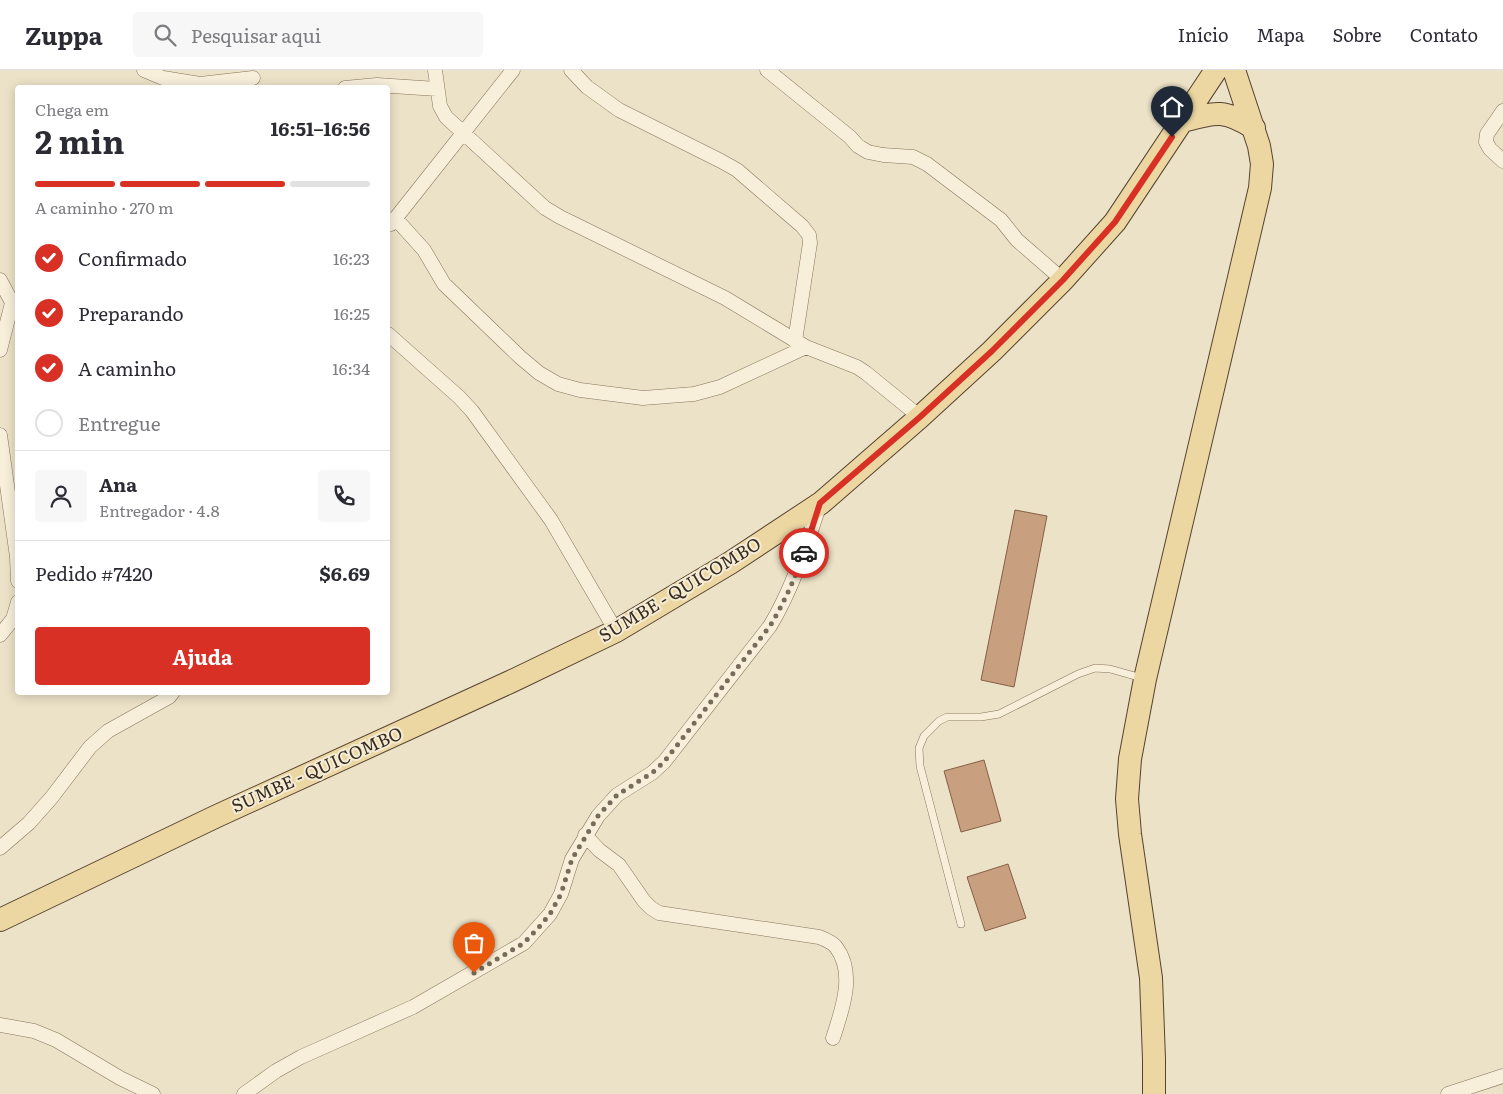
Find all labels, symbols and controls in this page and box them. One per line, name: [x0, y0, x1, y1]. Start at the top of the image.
search box: [133, 12, 483, 57]
text: Zuppa: [25, 17, 103, 52]
icon: search: [151, 21, 179, 49]
text: Pesquisar aqui: [191, 21, 321, 49]
text: Início: [1178, 21, 1228, 48]
text: Mapa: [1256, 21, 1304, 48]
text: Sobre: [1332, 21, 1382, 48]
text: Contato: [1410, 21, 1478, 48]
pin: [1151, 86, 1193, 137]
icon: home: [1158, 93, 1186, 121]
text: Chega em: [35, 97, 109, 121]
text: 16:51–16:56: [270, 114, 370, 142]
text: 2 min: [35, 116, 124, 164]
text: A caminho · 270 m: [35, 195, 173, 219]
icon: check: [35, 244, 63, 272]
text: Confirmado: [78, 244, 187, 272]
text: 16:23: [333, 246, 370, 270]
icon: check: [35, 299, 63, 327]
text: Preparando: [78, 299, 184, 327]
text: 16:25: [333, 301, 370, 325]
icon: check: [35, 354, 63, 382]
text: A caminho: [78, 354, 176, 382]
text: 16:34: [332, 356, 370, 380]
text: Entregue: [78, 409, 161, 437]
button: person: [35, 470, 87, 522]
text: Ana: [99, 470, 137, 498]
button: phone: [318, 470, 370, 522]
text: Entregador · 4.8: [99, 498, 220, 522]
courier: [779, 528, 829, 578]
street label: SUMBE - QUICOMBO: [593, 529, 766, 648]
icon: car: [790, 539, 818, 567]
text: Pedido #7420: [35, 559, 153, 587]
text: $6.69: [319, 559, 370, 587]
button: Ajuda: [35, 627, 370, 685]
street label: SUMBE - QUICOMBO: [226, 719, 406, 819]
pin: [453, 922, 495, 973]
icon: bag: [460, 929, 488, 957]

